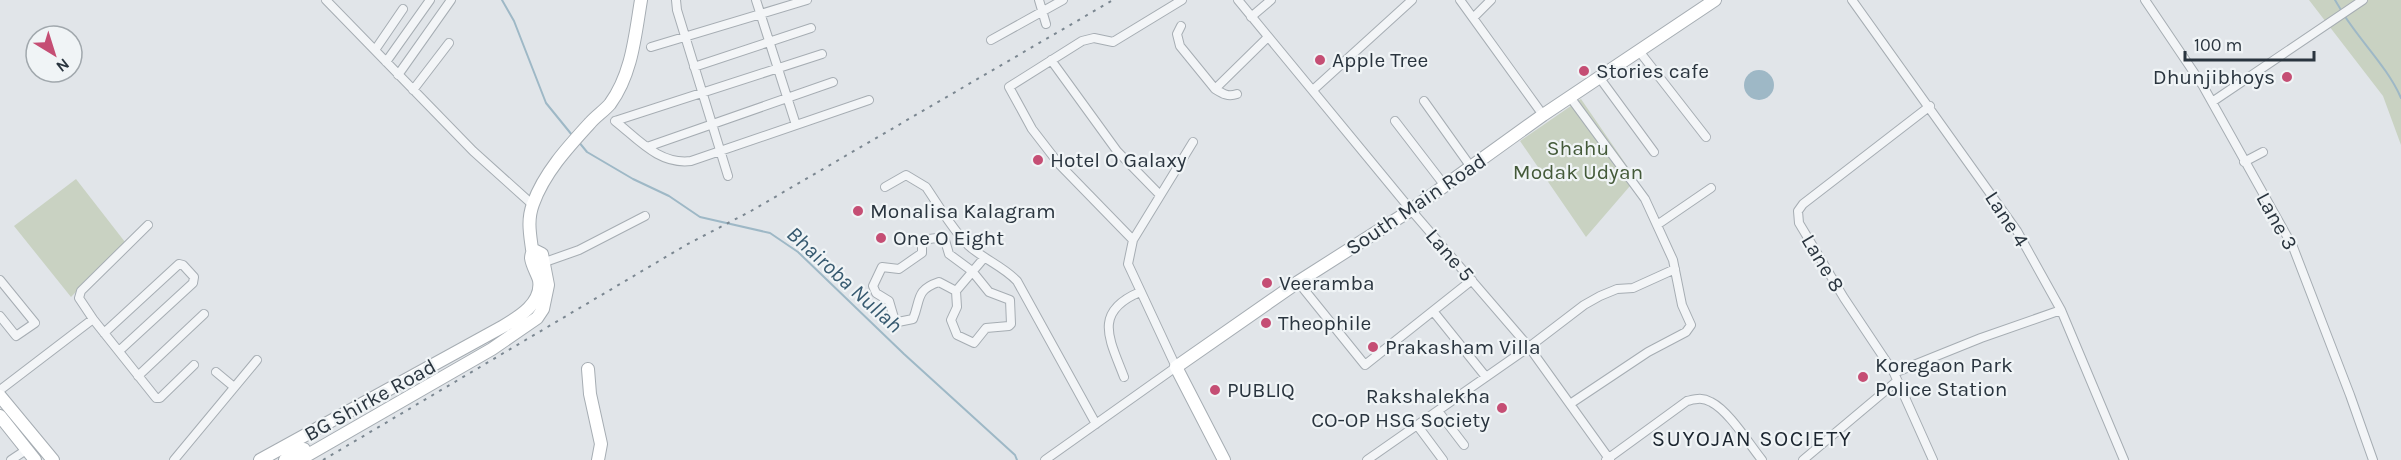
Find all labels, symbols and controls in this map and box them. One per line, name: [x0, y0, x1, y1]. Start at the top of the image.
north arrow: [24, 24, 84, 84]
scale bar: [2185, 24, 2314, 62]
text: 100 m: [2194, 34, 2242, 56]
place label: Apple Tree: [1332, 48, 1428, 72]
marker: Apple Tree: [1313, 53, 1327, 67]
text: N: [53, 54, 73, 76]
place label: Stories cafe: [1596, 59, 1709, 83]
marker: Stories cafe: [1577, 64, 1591, 78]
place label: Dhunjibhoys: [2153, 65, 2275, 89]
marker: Dhunjibhoys: [2280, 70, 2294, 84]
park label: Shahu Modak Udyan: [1513, 136, 1643, 184]
place label: Hotel O Galaxy: [1050, 148, 1187, 172]
street label: South Main Road: [1341, 148, 1491, 260]
marker: Hotel O Galaxy: [1031, 153, 1045, 167]
street label: Lane 4: [1980, 187, 2034, 252]
street label: Lane 3: [2251, 188, 2303, 254]
place label: Monalisa Kalagram: [870, 199, 1056, 223]
marker: Monalisa Kalagram: [851, 204, 865, 218]
water label: Bhairoba Nullah: [781, 221, 908, 338]
street label: Lane 5: [1421, 224, 1479, 286]
place label: One O Eight: [893, 226, 1004, 250]
street label: Lane 8: [1797, 230, 1849, 296]
marker: One O Eight: [874, 231, 888, 245]
place label: Veeramba: [1279, 271, 1375, 295]
marker: Veeramba: [1260, 276, 1274, 290]
place label: Theophile: [1278, 311, 1371, 335]
marker: Theophile: [1259, 316, 1273, 330]
place label: Prakasham Villa: [1385, 335, 1540, 359]
marker: Prakasham Villa: [1366, 340, 1380, 354]
place label: Koregaon Park Police Station: [1875, 353, 2013, 401]
street label: BG Shirke Road: [300, 354, 440, 446]
marker: Koregaon Park Police Station: [1856, 370, 1870, 384]
place label: PUBLIQ: [1227, 378, 1295, 402]
marker: PUBLIQ: [1208, 383, 1222, 397]
place label: Rakshalekha CO-OP HSG Society: [1311, 384, 1490, 432]
marker: Rakshalekha CO-OP HSG Society: [1495, 401, 1509, 415]
district label: SUYOJAN SOCIETY: [1652, 426, 1852, 452]

